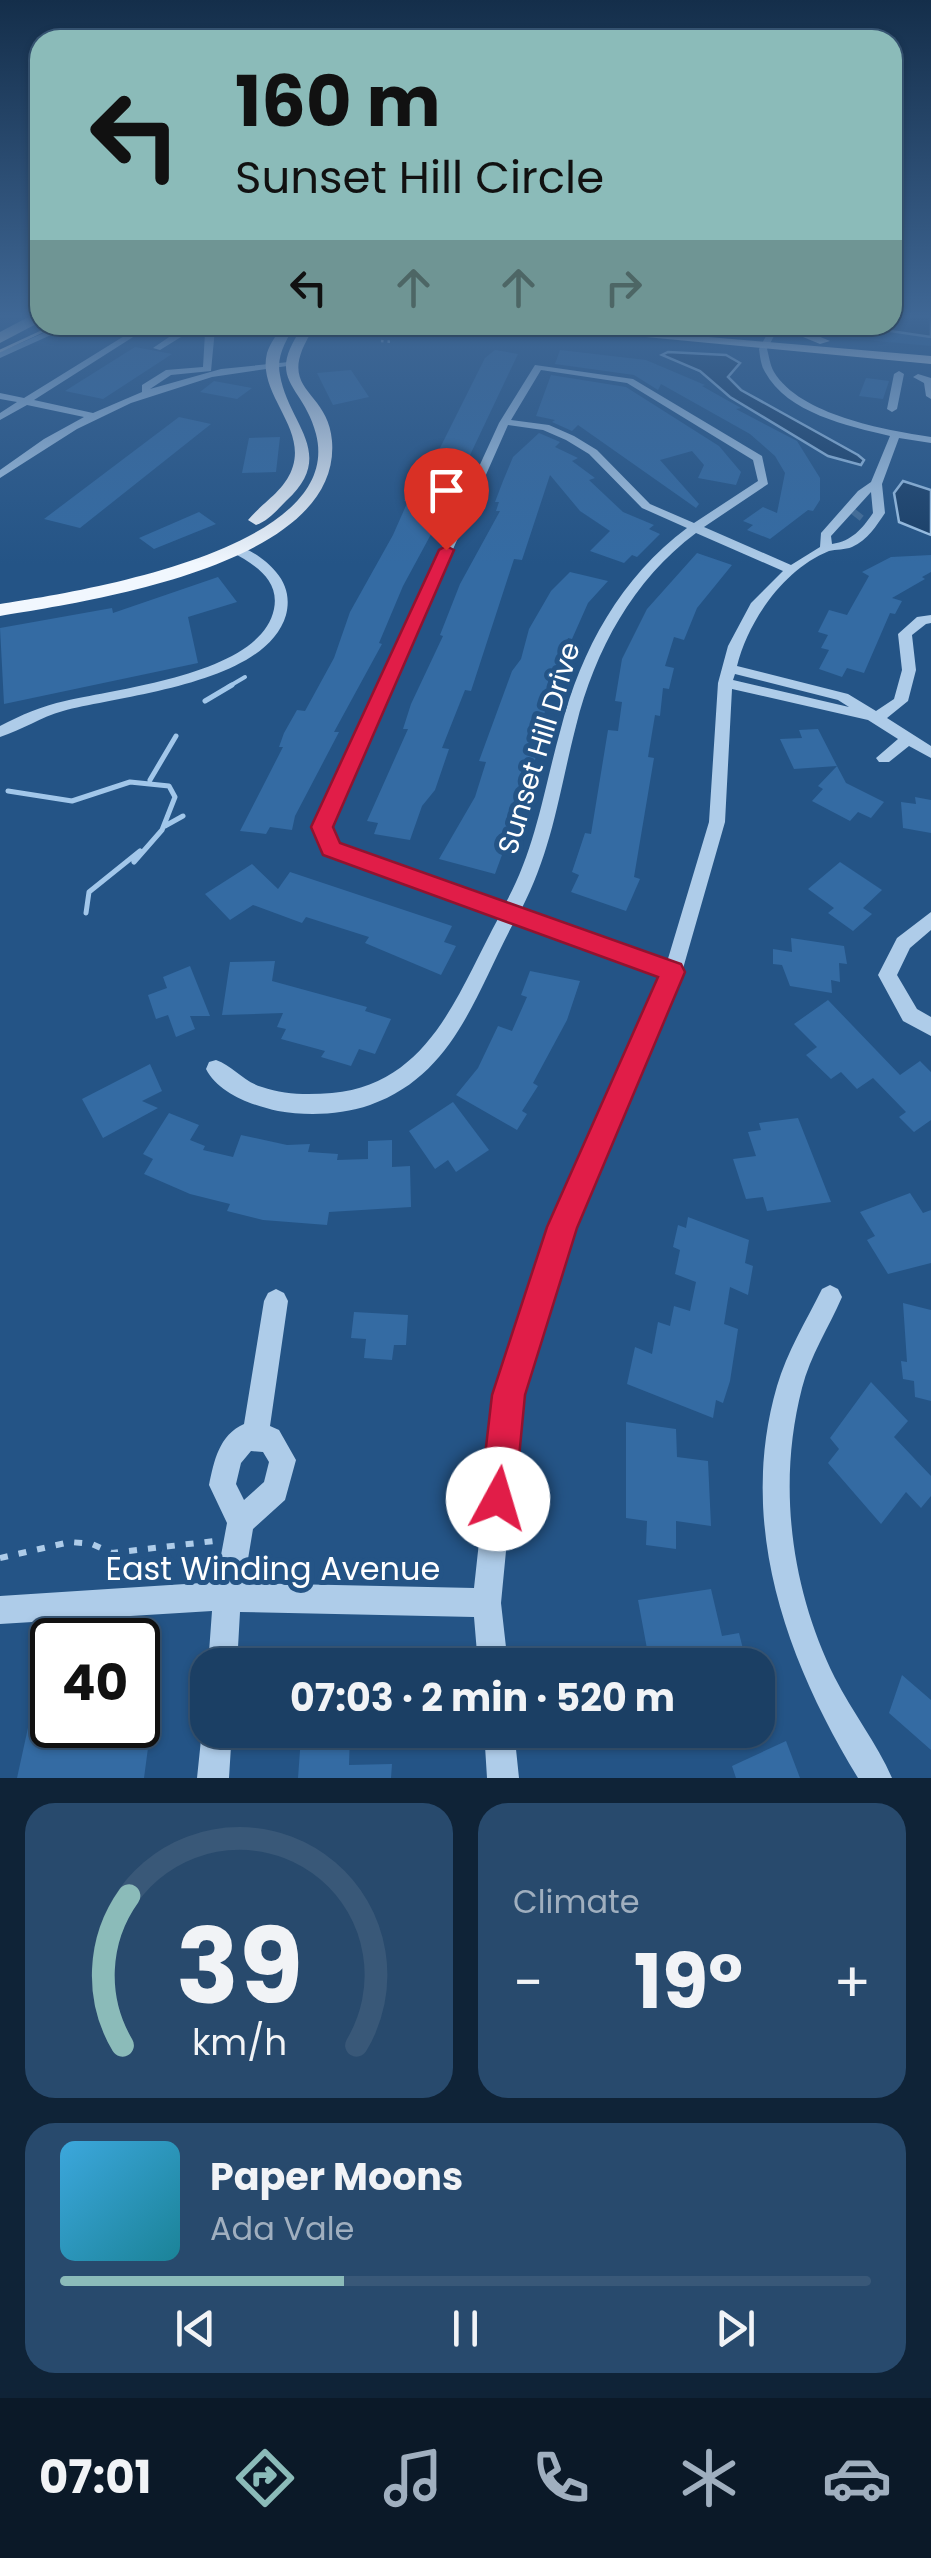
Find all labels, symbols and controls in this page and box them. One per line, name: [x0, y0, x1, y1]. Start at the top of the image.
text: 160 m: [235, 52, 441, 151]
icon: left: [70, 70, 200, 200]
text: Sunset Hill Circle: [235, 146, 604, 209]
icon: left: [281, 260, 336, 315]
icon: ahead: [386, 260, 441, 315]
icon: ahead: [491, 260, 546, 315]
icon: right: [596, 260, 651, 315]
pin: [404, 448, 489, 551]
icon: arrive: [419, 463, 474, 518]
street label: Sunset Hill Drive: [488, 637, 590, 859]
position arrow: [446, 1447, 550, 1551]
street label: East Winding Avenue: [106, 1546, 440, 1591]
speed limit sign: 40: [30, 1618, 160, 1748]
text: 07:03 · 2 min · 520 m: [290, 1671, 675, 1724]
text: Climate: [513, 1879, 640, 1924]
text: 39: [176, 1894, 302, 2039]
text: 19°: [634, 1929, 743, 2034]
text: −: [513, 1944, 543, 2021]
text: +: [833, 1944, 871, 2021]
text: km/h: [191, 2017, 287, 2068]
text: Paper Moons: [210, 2150, 463, 2203]
text: Ada Vale: [210, 2206, 354, 2251]
icon: previous: [168, 2301, 223, 2356]
icon: pause: [438, 2301, 493, 2356]
icon: next: [708, 2301, 763, 2356]
icon: directions: [230, 2443, 300, 2513]
icon: music: [378, 2443, 448, 2513]
icon: phone: [526, 2443, 596, 2513]
icon: climate: [674, 2443, 744, 2513]
icon: car: [822, 2443, 892, 2513]
text: 07:01: [39, 2446, 152, 2509]

